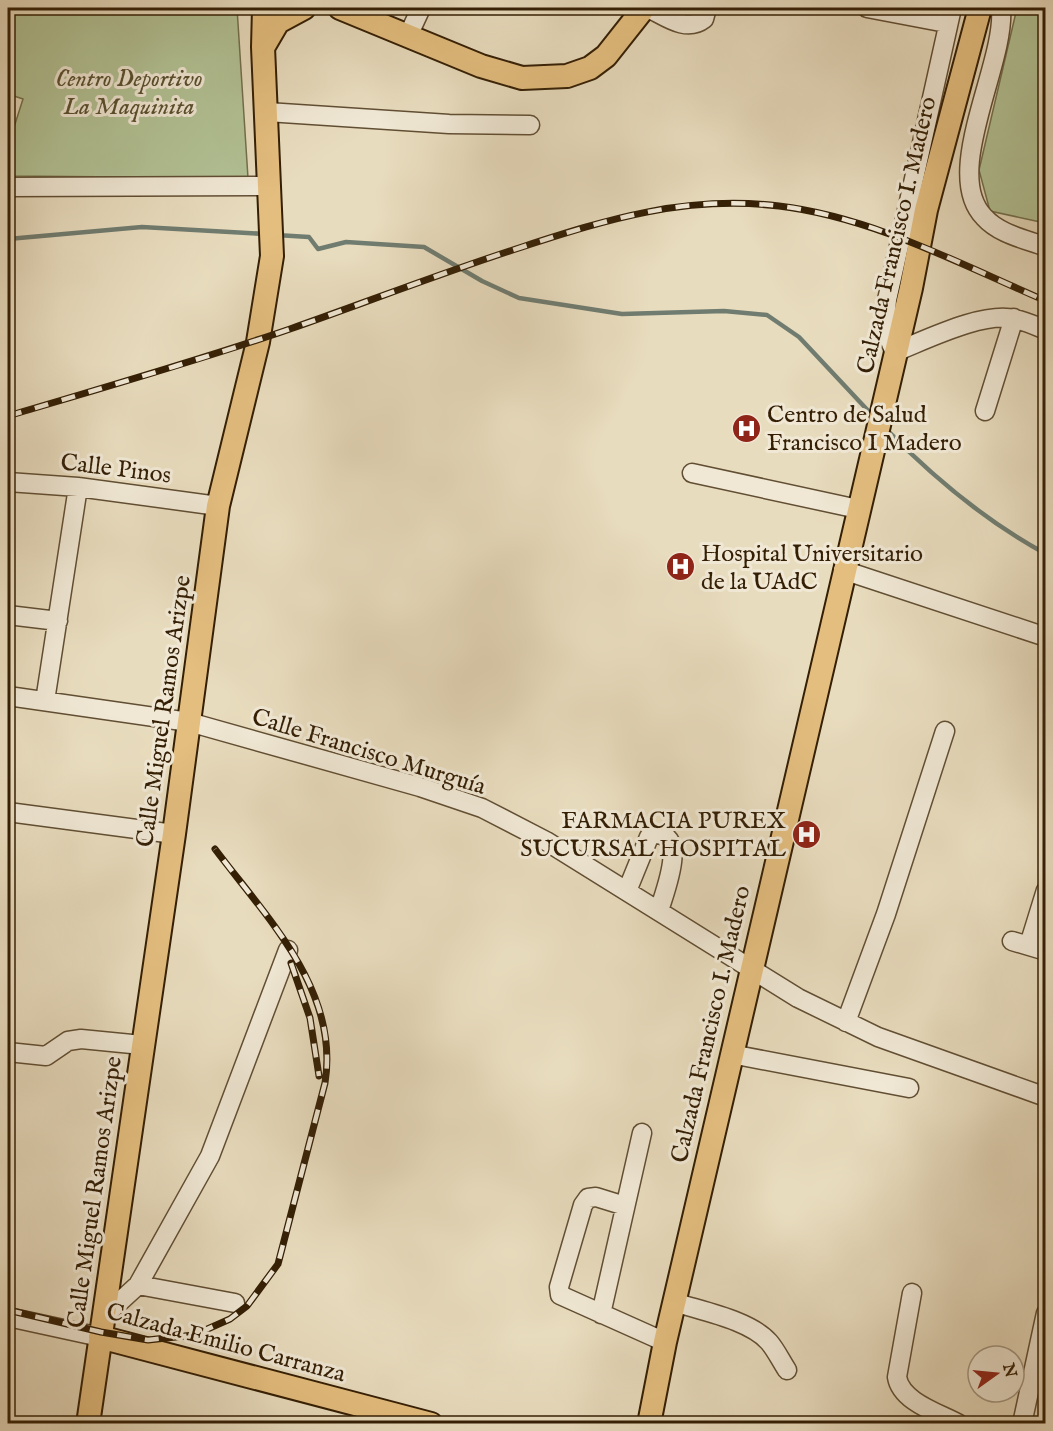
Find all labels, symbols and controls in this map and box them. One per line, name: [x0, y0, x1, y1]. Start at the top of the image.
park label: Centro Deportivo La Maquinita: [56, 64, 202, 123]
street label: Calzada Francisco I. Madero: [850, 94, 944, 377]
place label: Centro de Salud Francisco I Madero: [767, 400, 962, 459]
hospital icon: Centro de Salud Francisco I Madero: [730, 412, 762, 444]
street label: Calle Pinos: [59, 447, 173, 492]
place label: Hospital Universitario de la UAdC: [701, 539, 923, 598]
hospital icon: Hospital Universitario de la UAdC: [664, 551, 696, 583]
street label: Calle Miguel Ramos Arizpe: [130, 573, 199, 849]
street label: Calle Francisco Murguía: [248, 702, 490, 803]
place label: FARMACIA PUREX SUCURSAL HOSPITAL: [520, 806, 787, 865]
hospital icon: FARMACIA PUREX SUCURSAL HOSPITAL: [791, 818, 823, 850]
street label: Calzada Francisco I. Madero: [664, 883, 758, 1166]
street label: Calle Miguel Ramos Arizpe: [61, 1054, 130, 1330]
street label: Calzada Emilio Carranza: [103, 1297, 349, 1390]
north arrow: [966, 1344, 1026, 1404]
text: N: [997, 1360, 1020, 1380]

